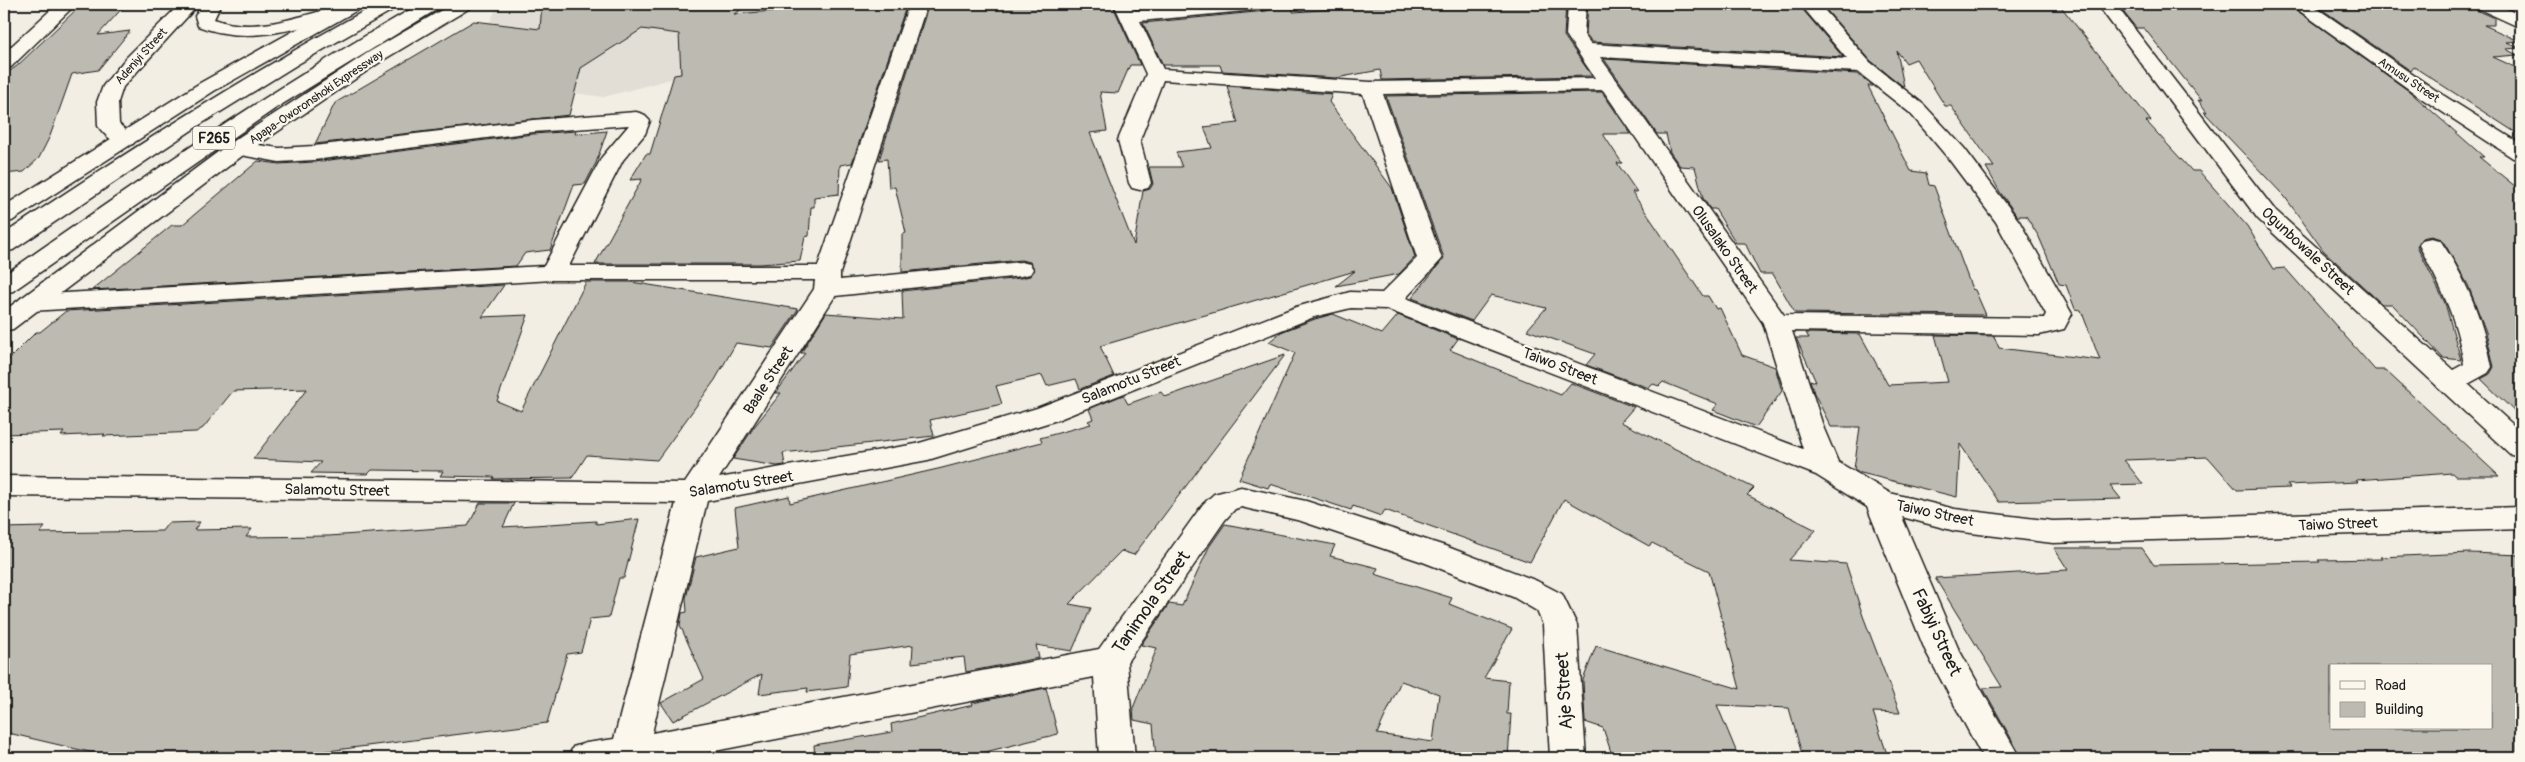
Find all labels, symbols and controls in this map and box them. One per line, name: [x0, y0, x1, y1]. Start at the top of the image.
street label: Adeniyi Street: [112, 25, 171, 88]
street label: Apapa-Oworonshoki Expressway: [246, 47, 386, 148]
street label: Amusu Street: [2375, 54, 2442, 106]
road number: F265: [193, 126, 235, 150]
street label: Olusalako Street: [1687, 202, 1762, 298]
street label: Ogunbowale Street: [2257, 203, 2359, 300]
street label: Baale Street: [739, 342, 798, 418]
street label: Taiwo Street: [1519, 343, 1601, 390]
street label: Salamotu Street: [1079, 352, 1184, 409]
street label: Salamotu Street: [688, 467, 795, 502]
street label: Salamotu Street: [284, 480, 391, 501]
street label: Taiwo Street: [1894, 496, 1977, 531]
street label: Taiwo Street: [2298, 514, 2379, 535]
street label: Tanimola Street: [1107, 546, 1196, 658]
street label: Fabiyi Street: [1906, 585, 1967, 680]
street label: Aje Street: [1551, 651, 1578, 730]
legend: [2330, 664, 2492, 730]
text: Road: [2375, 676, 2406, 695]
text: Building: [2375, 700, 2423, 719]

